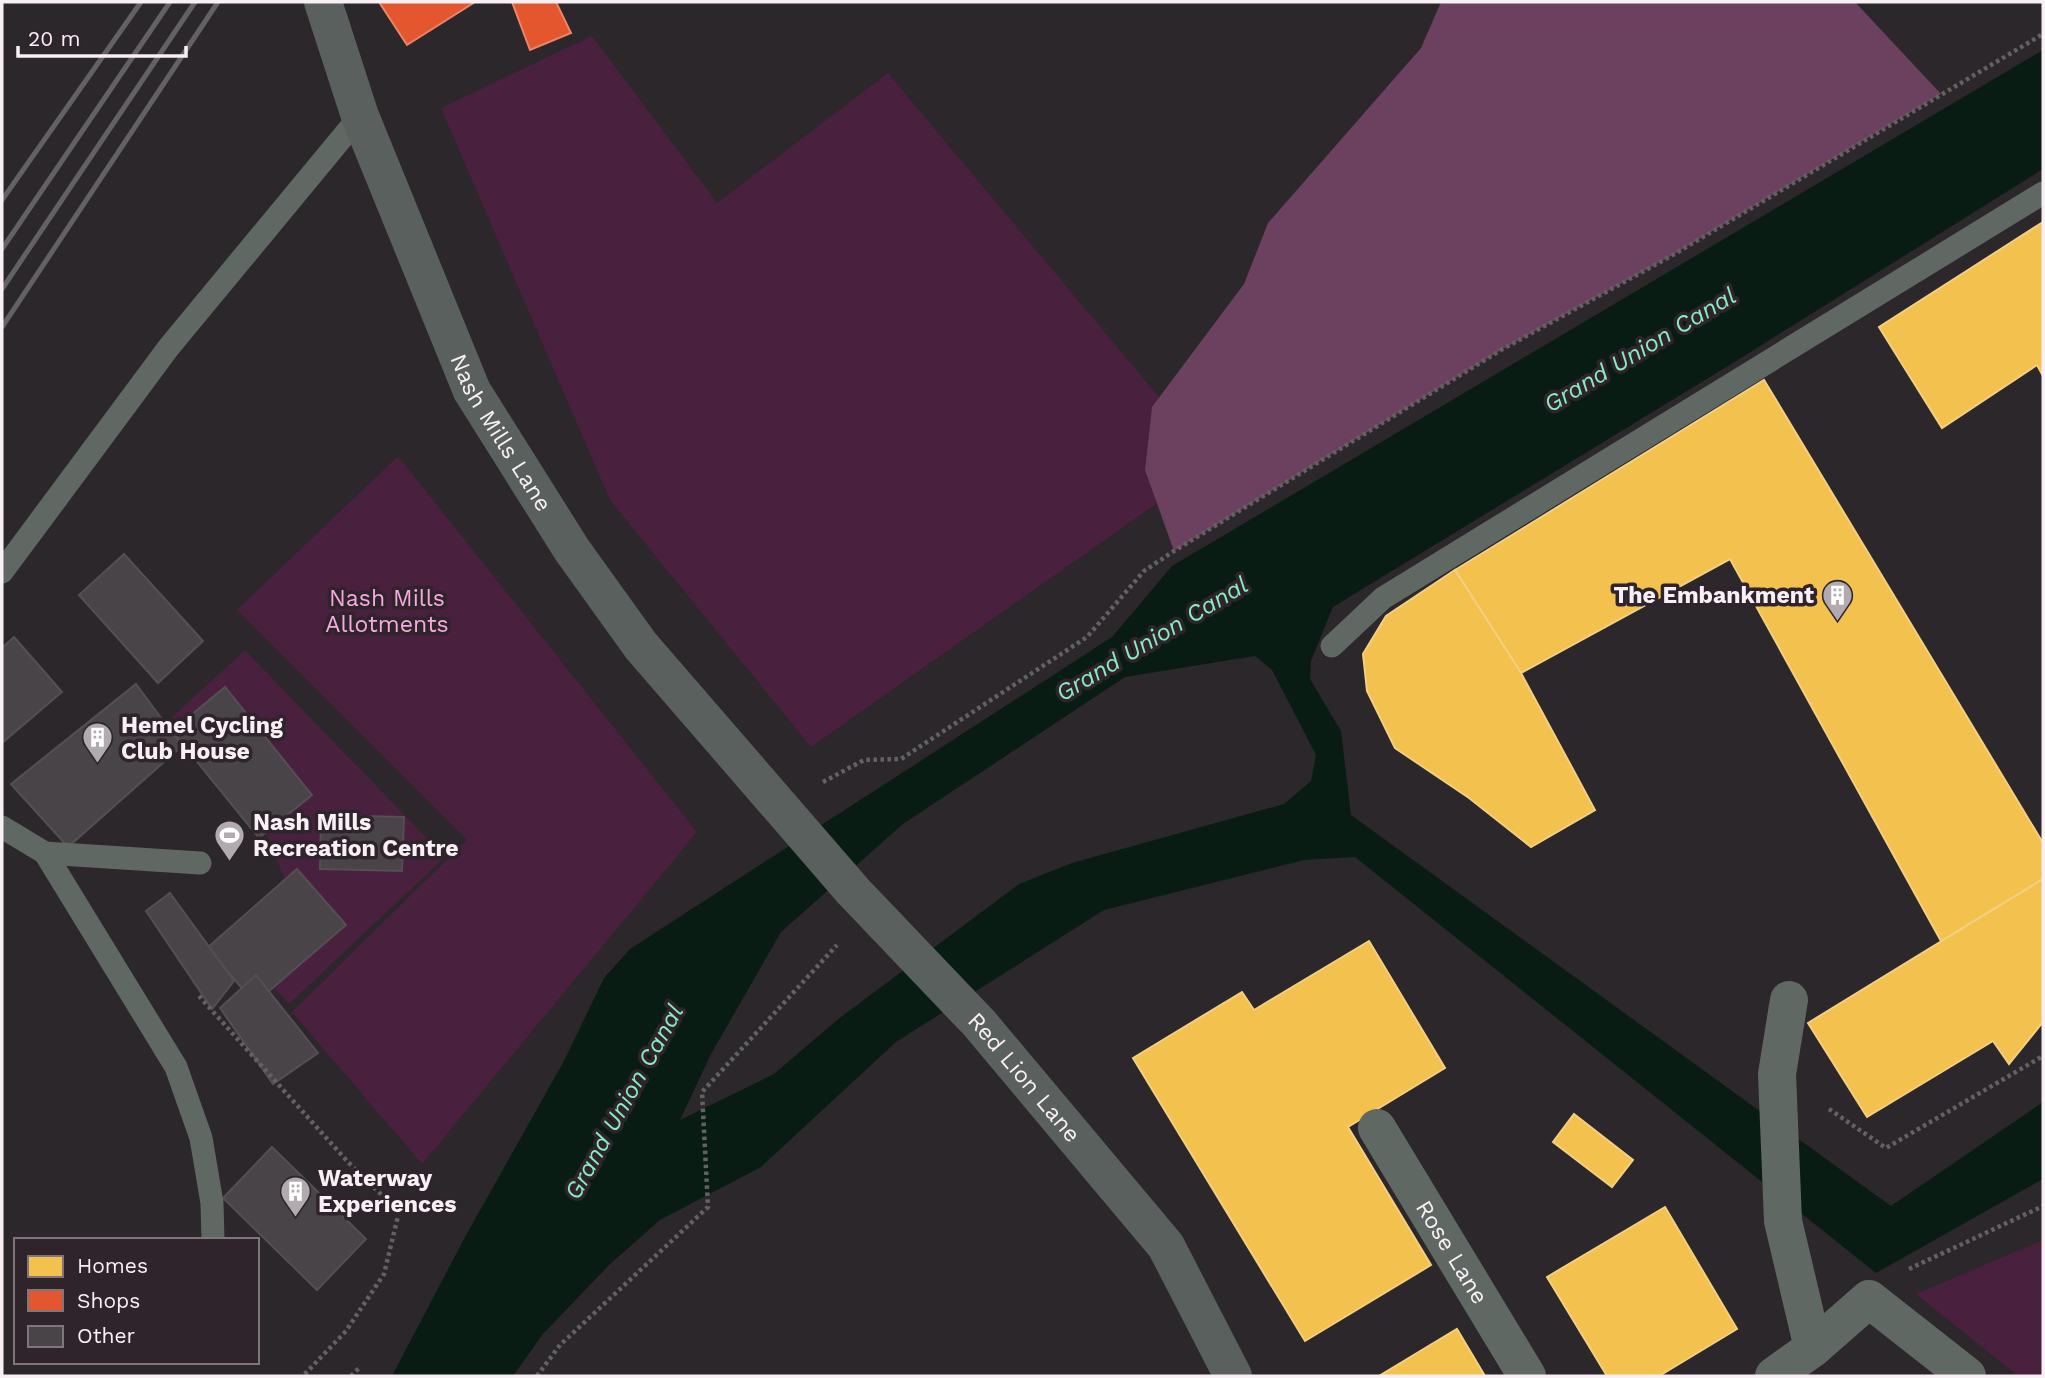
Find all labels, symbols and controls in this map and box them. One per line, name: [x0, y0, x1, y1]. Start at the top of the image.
scale bar: [18, 14, 186, 58]
text: 20 m: [28, 26, 80, 51]
water label: Grand Union Canal: [1539, 282, 1741, 418]
street label: Nash Mills Lane: [445, 350, 558, 516]
water label: Grand Union Canal: [1051, 571, 1253, 707]
building icon: The Embankment: [1820, 578, 1854, 622]
place label: The Embankment: [1613, 582, 1814, 609]
park label: Nash Mills Allotments: [325, 585, 449, 638]
place label: Hemel Cycling Club House: [121, 712, 283, 765]
building icon: Hemel Cycling Club House: [81, 721, 115, 765]
place label: Nash Mills Recreation Centre: [253, 809, 459, 862]
sports icon: Nash Mills Recreation Centre: [213, 818, 247, 862]
water label: Grand Union Canal: [559, 1000, 689, 1204]
street label: Red Lion Lane: [963, 1007, 1086, 1147]
place label: Waterway Experiences: [318, 1165, 457, 1218]
building icon: Waterway Experiences: [278, 1174, 312, 1218]
street label: Rose Lane: [1410, 1195, 1494, 1309]
legend: [14, 1238, 259, 1364]
text: Homes: [77, 1253, 148, 1278]
text: Shops: [77, 1288, 140, 1313]
text: Other: [77, 1323, 136, 1348]

